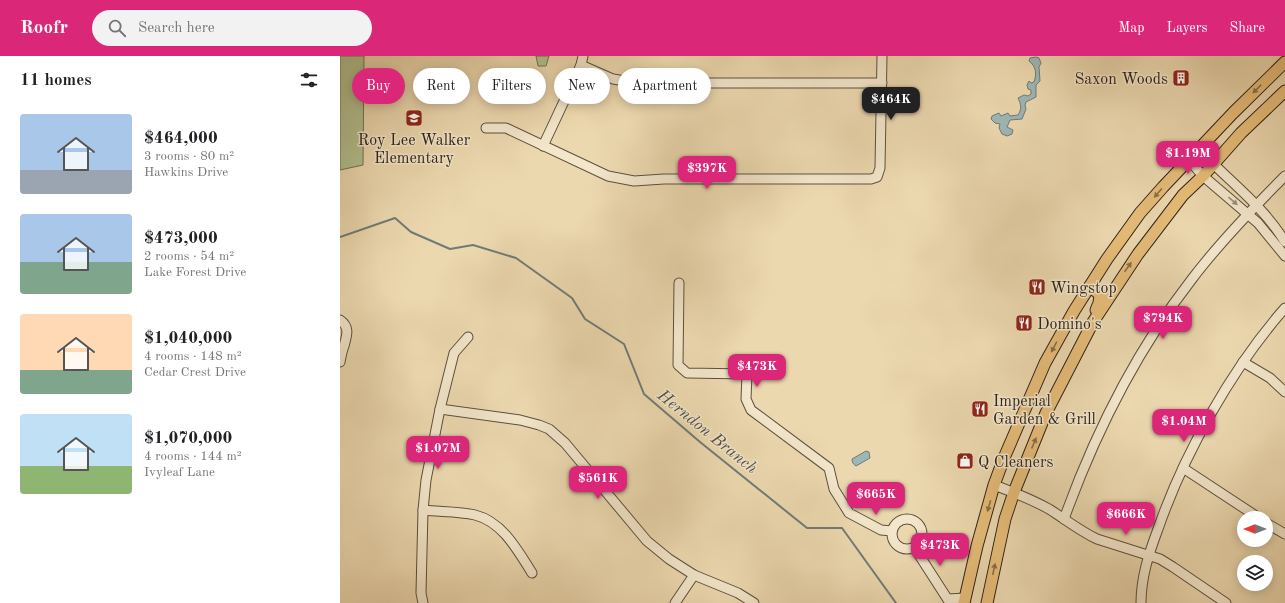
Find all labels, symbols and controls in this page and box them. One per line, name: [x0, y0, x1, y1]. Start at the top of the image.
search box: [92, 10, 372, 46]
icon: search: [106, 17, 128, 39]
text: Roofr: [20, 19, 68, 38]
text: Search here: [138, 21, 215, 36]
text: Map: [1119, 21, 1145, 35]
text: Layers: [1167, 21, 1208, 35]
text: Share: [1230, 21, 1265, 35]
chip: Buy: [352, 68, 405, 104]
chip: Rent: [413, 68, 470, 104]
chip: Filters: [478, 68, 546, 104]
chip: New: [554, 68, 610, 104]
chip: Apartment: [618, 68, 711, 104]
building icon: Saxon Woods: [1171, 68, 1191, 88]
icon: filters: [298, 69, 320, 91]
text: 11 homes: [20, 72, 92, 89]
place label: Saxon Woods: [1074, 72, 1168, 88]
one-way arrow: [1252, 84, 1262, 94]
pin: $464K: [863, 87, 919, 121]
text: $464K: [871, 93, 911, 106]
school or university icon: Roy Lee Walker Elementary: [404, 108, 424, 128]
icon: home: [52, 130, 100, 178]
text: $464,000: [144, 130, 218, 147]
place label: Roy Lee Walker Elementary: [358, 133, 471, 167]
pin: $1.19M: [1155, 141, 1221, 175]
text: $1.19M: [1165, 147, 1211, 160]
text: 3 rooms · 80 m²: [144, 150, 234, 163]
pin: $397K: [679, 156, 735, 190]
text: $397K: [687, 162, 727, 175]
text: Hawkins Drive: [144, 166, 228, 179]
one-way arrow: [1153, 188, 1162, 198]
one-way arrow: [1227, 197, 1238, 206]
icon: home: [52, 230, 100, 278]
text: $473,000: [144, 230, 218, 247]
text: 2 rooms · 54 m²: [144, 250, 234, 263]
one-way arrow: [1124, 262, 1132, 272]
text: Lake Forest Drive: [144, 266, 246, 279]
restaurant icon: Wingstop: [1027, 277, 1047, 297]
place label: Wingstop: [1050, 281, 1117, 297]
pin: $794K: [1135, 306, 1191, 340]
text: $794K: [1143, 312, 1183, 325]
restaurant icon: Domino's: [1014, 313, 1034, 333]
place label: Domino's: [1037, 317, 1102, 333]
icon: home: [52, 330, 100, 378]
text: $1,040,000: [144, 330, 232, 347]
one-way arrow: [1051, 341, 1057, 353]
text: 4 rooms · 148 m²: [144, 350, 242, 363]
pin: $473K: [729, 354, 785, 388]
text: $473K: [737, 360, 777, 373]
text: Cedar Crest Drive: [144, 366, 246, 379]
water label: Herndon Branch: [653, 386, 760, 478]
place label: Imperial Garden & Grill: [993, 394, 1096, 428]
restaurant icon: Imperial Garden & Grill: [970, 399, 990, 419]
pin: $1.04M: [1151, 409, 1217, 443]
text: $1.04M: [1161, 415, 1207, 428]
icon: home: [52, 430, 100, 478]
text: $1,070,000: [144, 430, 232, 447]
pin: $1.07M: [405, 436, 471, 470]
one-way arrow: [1031, 436, 1037, 448]
text: $1.07M: [415, 442, 461, 455]
text: 4 rooms · 144 m²: [144, 450, 242, 463]
shop icon: Q Cleaners: [955, 451, 975, 471]
place label: Q Cleaners: [978, 455, 1054, 471]
text: Ivyleaf Lane: [144, 466, 215, 479]
pin: $561K: [570, 466, 626, 500]
text: $561K: [578, 472, 618, 485]
pin: $665K: [848, 482, 904, 516]
text: $665K: [856, 488, 896, 501]
one-way arrow: [985, 499, 991, 512]
pin: $666K: [1098, 502, 1154, 536]
text: $666K: [1106, 508, 1146, 521]
north arrow: [1237, 511, 1273, 547]
map controls: [1237, 511, 1273, 591]
pin: $473K: [912, 533, 968, 567]
text: $473K: [920, 539, 960, 552]
button: layers: [1237, 555, 1273, 591]
one-way arrow: [992, 563, 998, 575]

